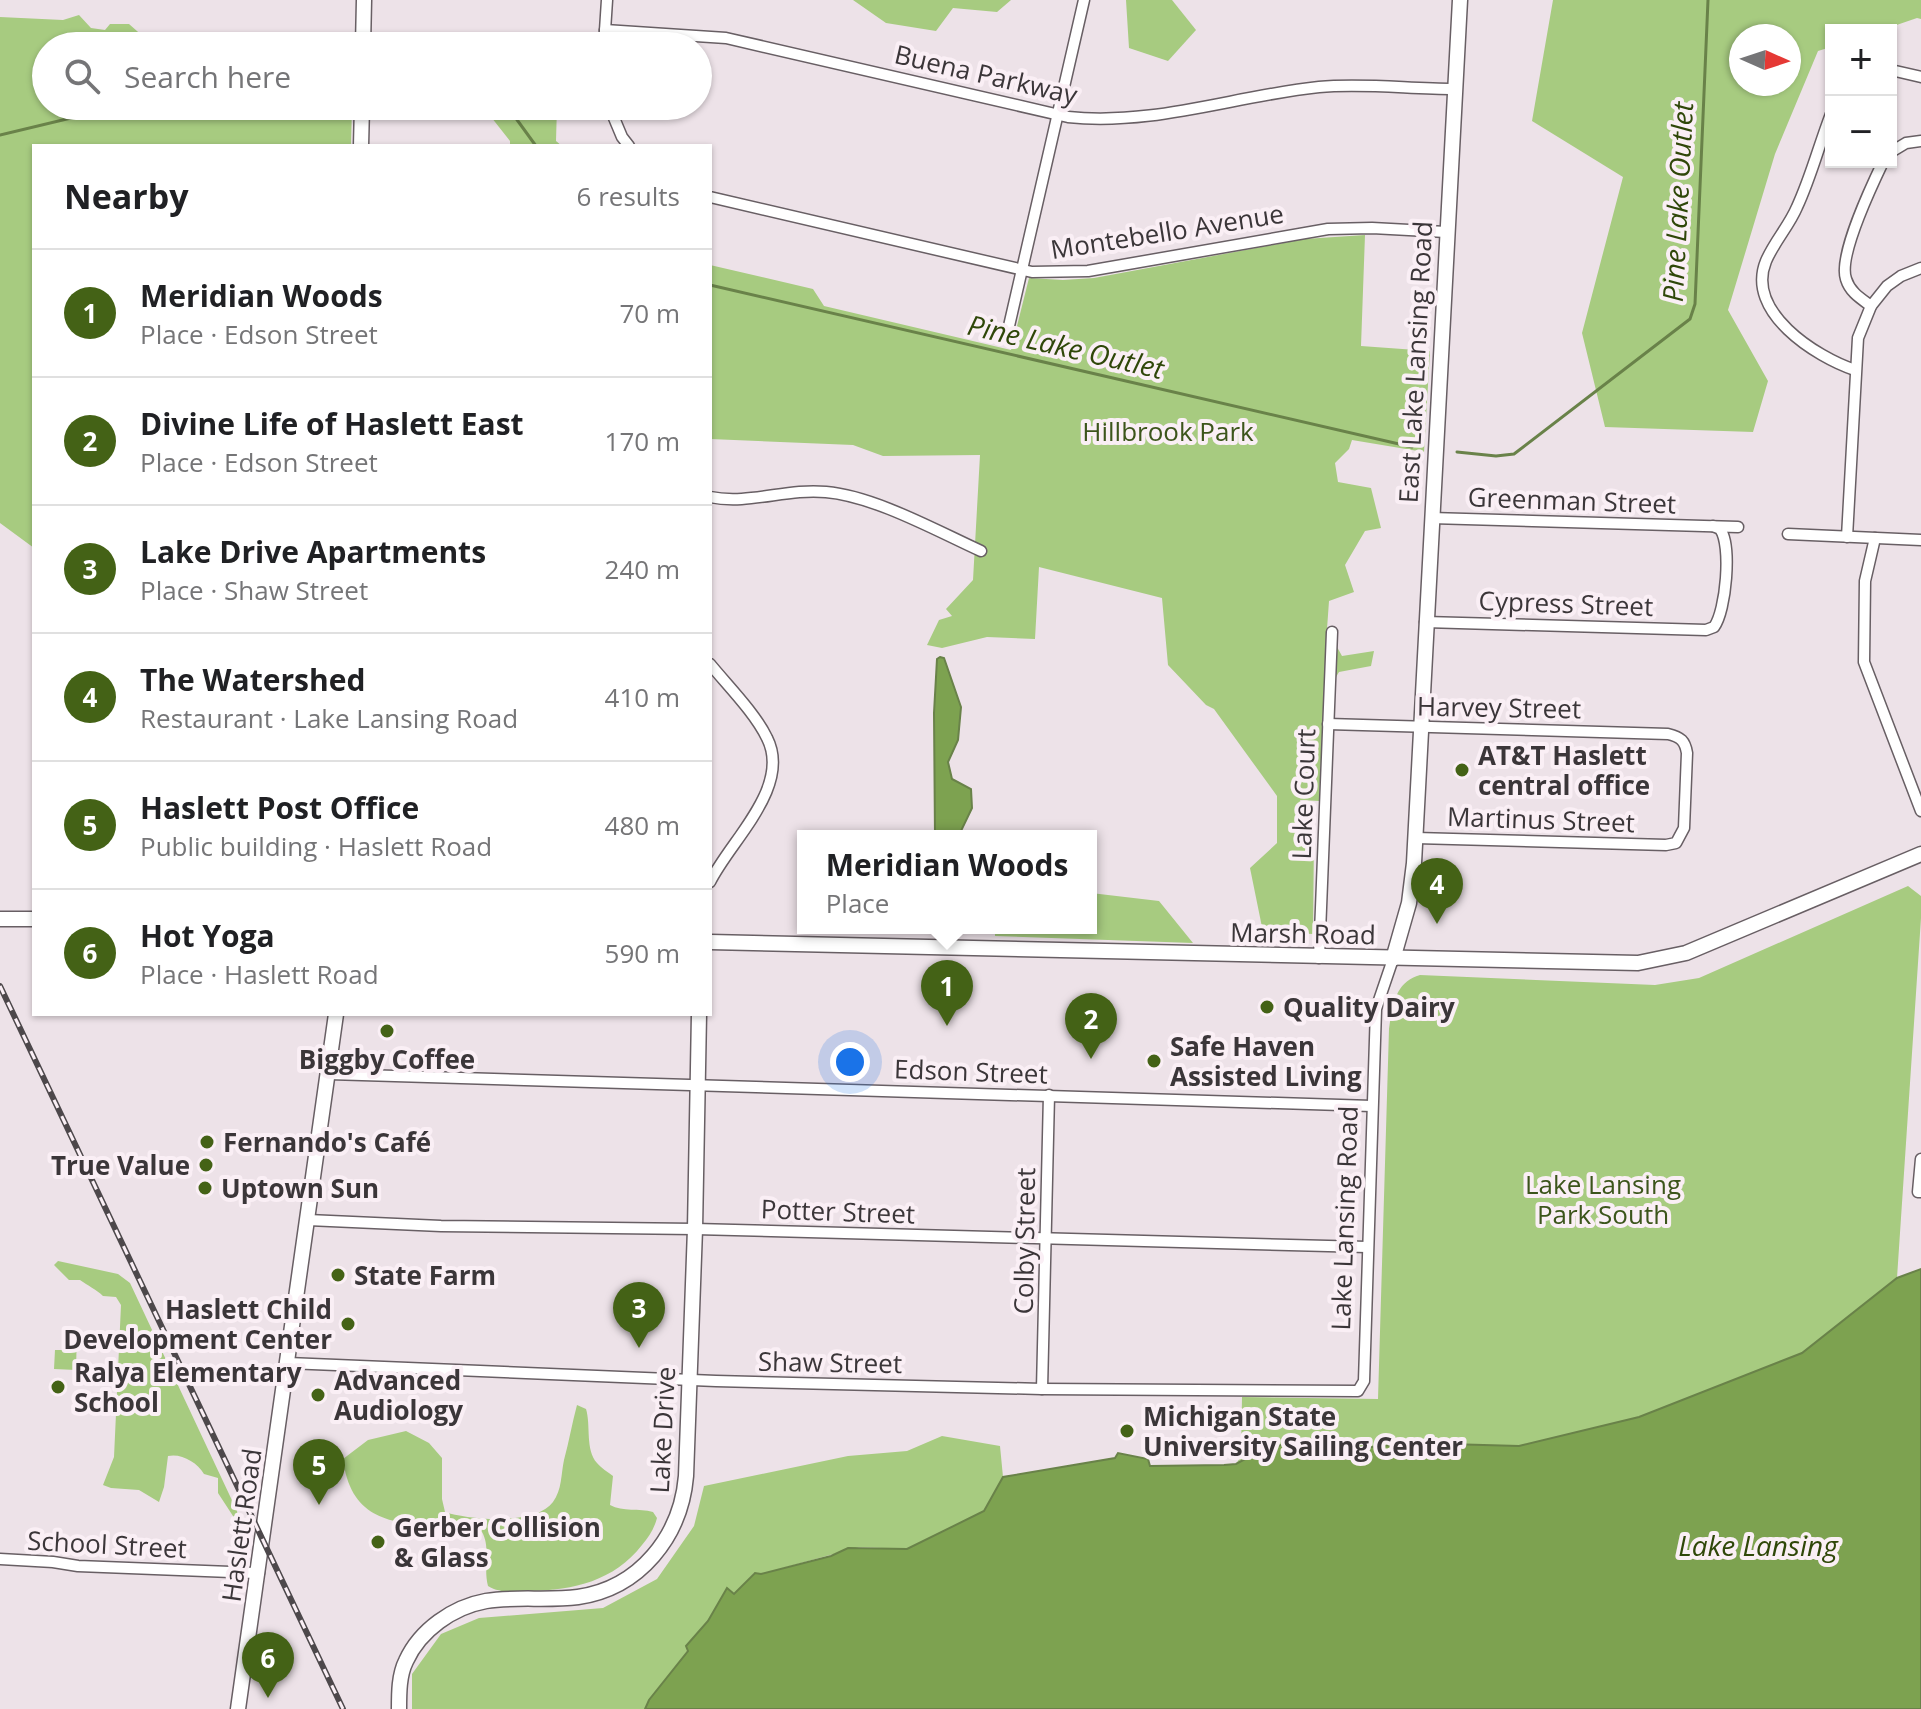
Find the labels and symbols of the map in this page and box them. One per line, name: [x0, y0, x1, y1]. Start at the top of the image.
north arrow: [1729, 24, 1801, 96]
street label: Buena Parkway: [891, 35, 1082, 113]
water label: Pine Lake Outlet: [1653, 99, 1701, 303]
street label: Montebello Avenue: [1048, 195, 1286, 267]
street label: East Lake Lansing Road: [1390, 220, 1440, 504]
water label: Pine Lake Outlet: [964, 305, 1170, 387]
park label: Hillbrook Park: [1082, 413, 1254, 449]
street label: Greenman Street: [1467, 478, 1677, 522]
street label: Cypress Street: [1478, 582, 1654, 624]
street label: Harvey Street: [1417, 688, 1581, 726]
street label: Lake Court: [1283, 728, 1323, 860]
place label: AT&T Haslett central office: [1478, 737, 1650, 803]
marker: AT&T Haslett central office: [1453, 761, 1471, 779]
street label: Martinus Street: [1446, 798, 1636, 840]
pin: 4: [1411, 858, 1463, 924]
street label: Marsh Road: [1230, 914, 1376, 952]
pin: 1: [921, 960, 973, 1026]
place label: Quality Dairy: [1283, 989, 1455, 1025]
pin: 2: [1065, 993, 1117, 1059]
marker: Quality Dairy: [1258, 998, 1276, 1016]
marker: Biggby Coffee: [378, 1022, 396, 1040]
place label: Safe Haven Assisted Living: [1170, 1028, 1362, 1094]
place label: Biggby Coffee: [299, 1041, 475, 1077]
your location: [830, 1042, 870, 1082]
street label: Edson Street: [894, 1050, 1048, 1092]
marker: Safe Haven Assisted Living: [1145, 1052, 1163, 1070]
street label: Lake Lansing Road: [1322, 1105, 1366, 1331]
place label: Fernando's Café: [223, 1124, 431, 1160]
marker: Fernando's Café: [198, 1133, 216, 1151]
place label: True Value: [51, 1147, 190, 1183]
marker: True Value: [197, 1156, 215, 1174]
park label: Lake Lansing Park South: [1525, 1166, 1681, 1232]
street label: Colby Street: [1005, 1167, 1043, 1315]
place label: Uptown Sun: [221, 1170, 379, 1206]
marker: Uptown Sun: [196, 1179, 214, 1197]
street label: Potter Street: [760, 1190, 916, 1232]
place label: State Farm: [354, 1257, 496, 1293]
marker: State Farm: [329, 1266, 347, 1284]
pin: 3: [613, 1282, 665, 1348]
place label: Haslett Child Development Center: [63, 1291, 332, 1357]
marker: Haslett Child Development Center: [339, 1315, 357, 1333]
street label: Shaw Street: [758, 1343, 902, 1381]
place label: Ralya Elementary School: [74, 1354, 302, 1420]
place label: Advanced Audiology: [334, 1362, 463, 1428]
street label: Lake Drive: [641, 1366, 683, 1494]
marker: Ralya Elementary School: [49, 1378, 67, 1396]
marker: Advanced Audiology: [309, 1386, 327, 1404]
place label: Michigan State University Sailing Center: [1143, 1398, 1463, 1464]
marker: Michigan State University Sailing Center: [1118, 1422, 1136, 1440]
pin: 5: [293, 1439, 345, 1505]
street label: Haslett Road: [212, 1446, 270, 1604]
place label: Gerber Collision & Glass: [394, 1509, 601, 1575]
street label: School Street: [26, 1522, 188, 1566]
water label: Lake Lansing: [1678, 1526, 1839, 1564]
marker: Gerber Collision & Glass: [369, 1533, 387, 1551]
pin: 6: [242, 1632, 294, 1698]

